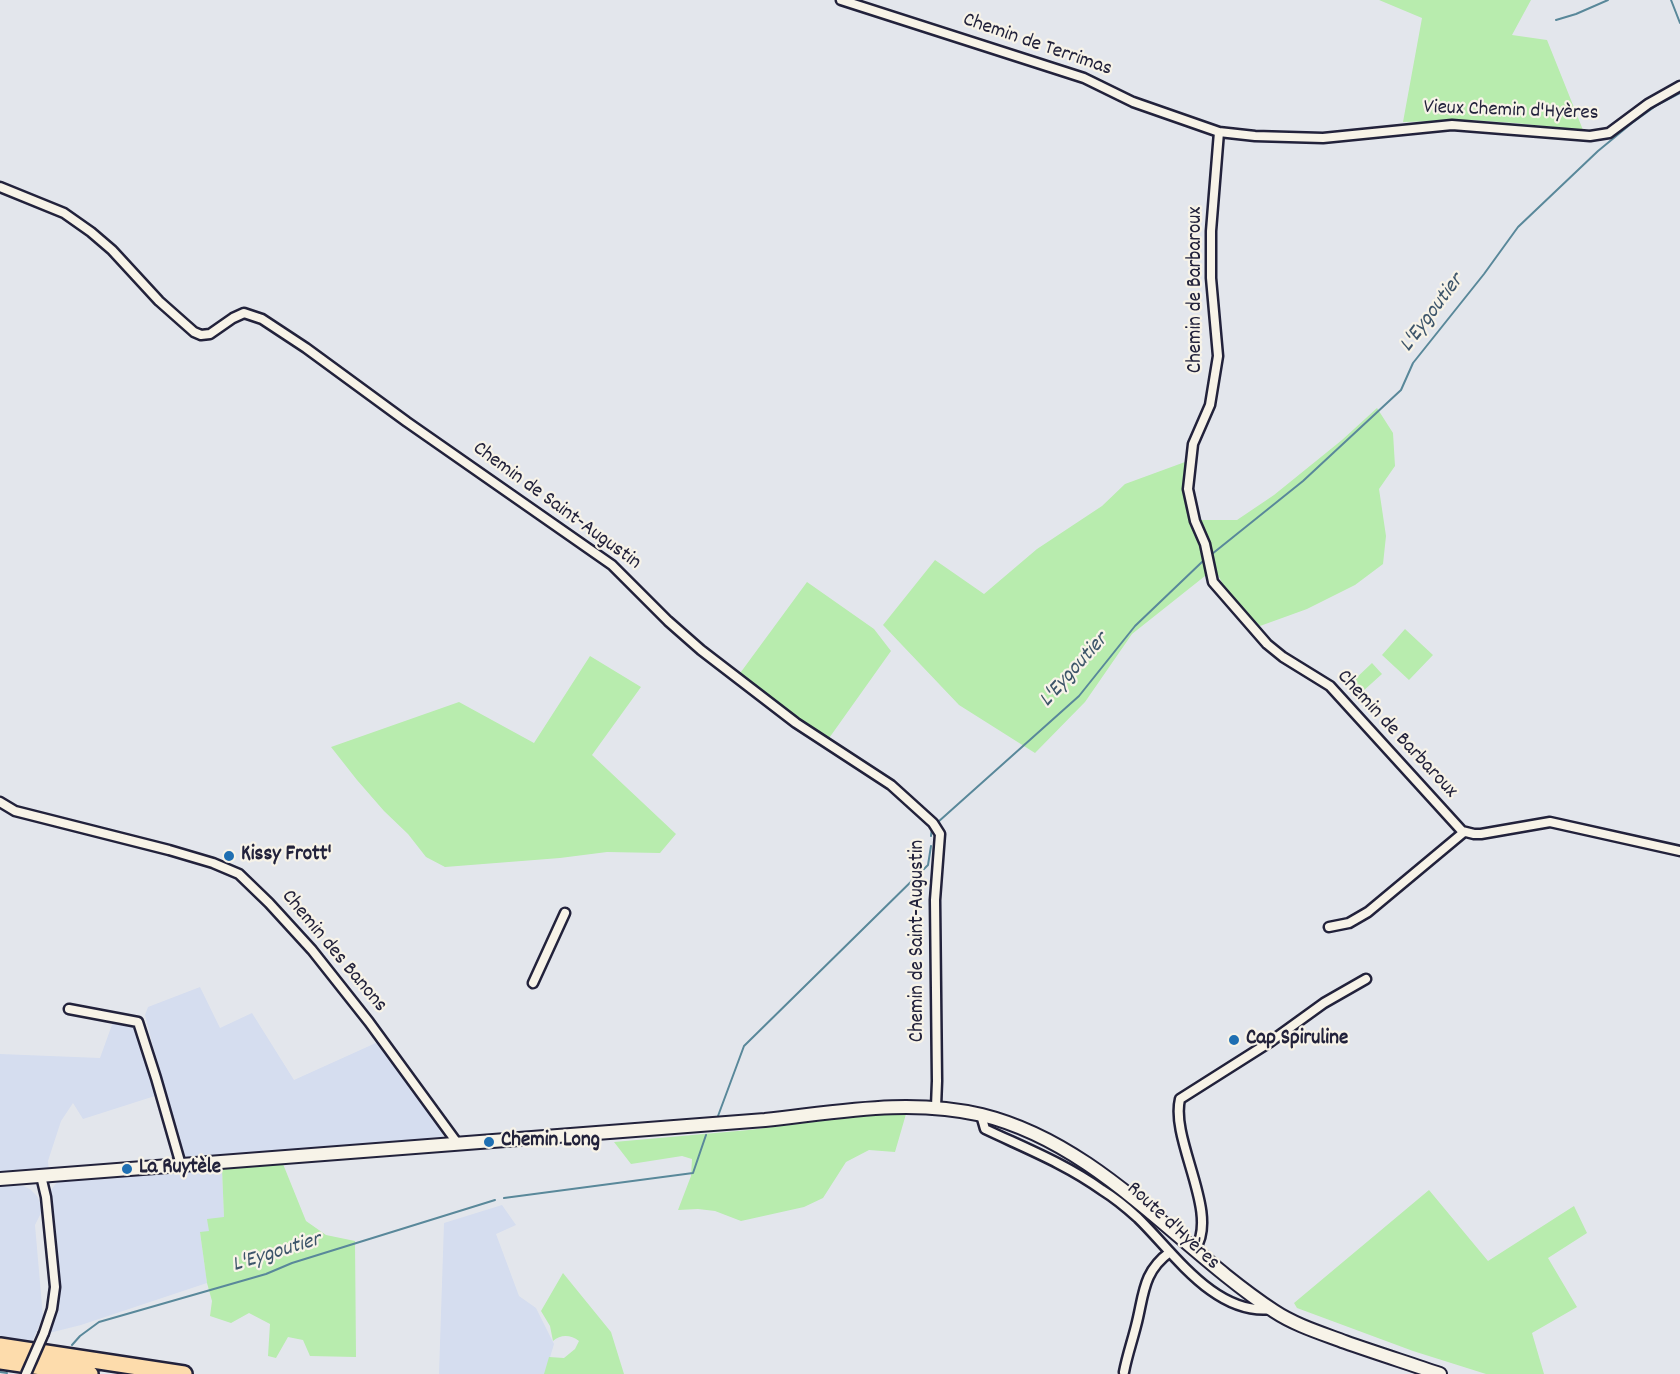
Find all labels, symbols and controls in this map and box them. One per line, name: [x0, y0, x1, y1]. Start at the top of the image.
street label: Chemin de Terrimas: [959, 9, 1115, 83]
street label: Vieux Chemin d'Hyères: [1423, 96, 1599, 128]
street label: Chemin de Barbaroux: [1184, 207, 1210, 373]
water label: L'Eygoutier: [1395, 270, 1471, 358]
street label: Chemin de Saint-Augustin: [467, 437, 645, 577]
water label: L'Eygoutier: [1035, 628, 1115, 714]
street label: Chemin de Barbaroux: [1330, 666, 1462, 804]
street label: Chemin de Saint-Augustin: [906, 840, 932, 1042]
place label: Kissy Frott': [241, 843, 332, 869]
marker: Kissy Frott': [222, 849, 236, 863]
street label: Chemin des Banons: [274, 886, 392, 1018]
place label: Cap Spiruline: [1246, 1027, 1348, 1053]
marker: Cap Spiruline: [1227, 1033, 1241, 1047]
place label: Chemin Long: [501, 1129, 600, 1155]
marker: Chemin Long: [482, 1135, 496, 1149]
place label: La Ruytèle: [139, 1156, 221, 1182]
marker: La Ruytèle: [120, 1162, 134, 1176]
street label: Route d'Hyères: [1120, 1177, 1224, 1277]
water label: L'Eygoutier: [230, 1228, 324, 1280]

